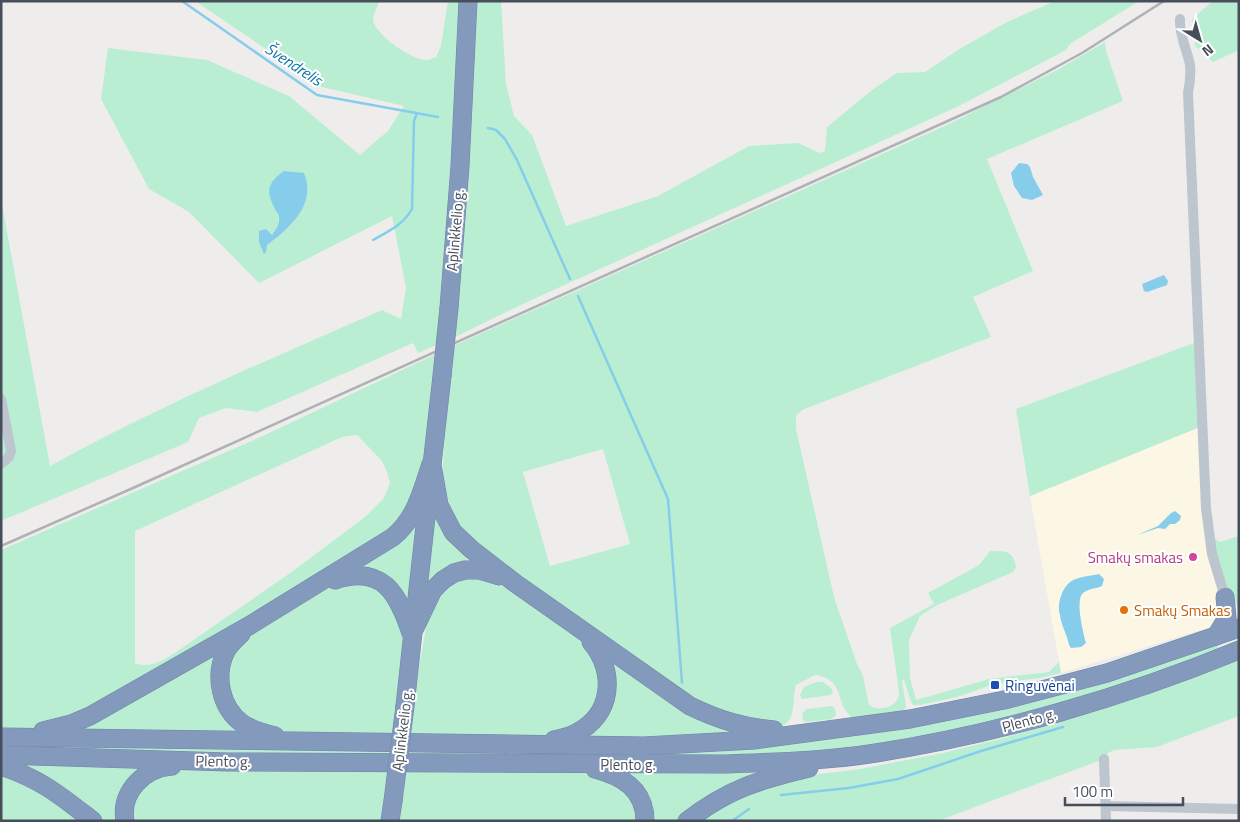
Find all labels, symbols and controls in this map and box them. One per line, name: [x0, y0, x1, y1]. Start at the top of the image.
north arrow: [1175, 15, 1225, 65]
water label: Švendrelis: [261, 36, 328, 92]
text: N: [1198, 39, 1218, 62]
street label: Aplinkkelio g.: [440, 188, 470, 272]
place label: Smakų smakas: [1088, 546, 1183, 569]
marker: Smakų smakas: [1187, 551, 1199, 563]
place label: Smakų Smakas: [1134, 599, 1230, 622]
marker: Smakų Smakas: [1118, 604, 1130, 616]
place label: Ringuvėnai: [1005, 674, 1075, 697]
marker: Ringuvėnai: [989, 679, 1001, 691]
street label: Aplinkkelio g.: [386, 688, 418, 772]
street label: Plento g.: [999, 702, 1059, 738]
street label: Plento g.: [195, 749, 251, 773]
street label: Plento g.: [600, 753, 656, 776]
scale bar: [1065, 774, 1182, 806]
text: 100 m: [1072, 780, 1113, 803]

